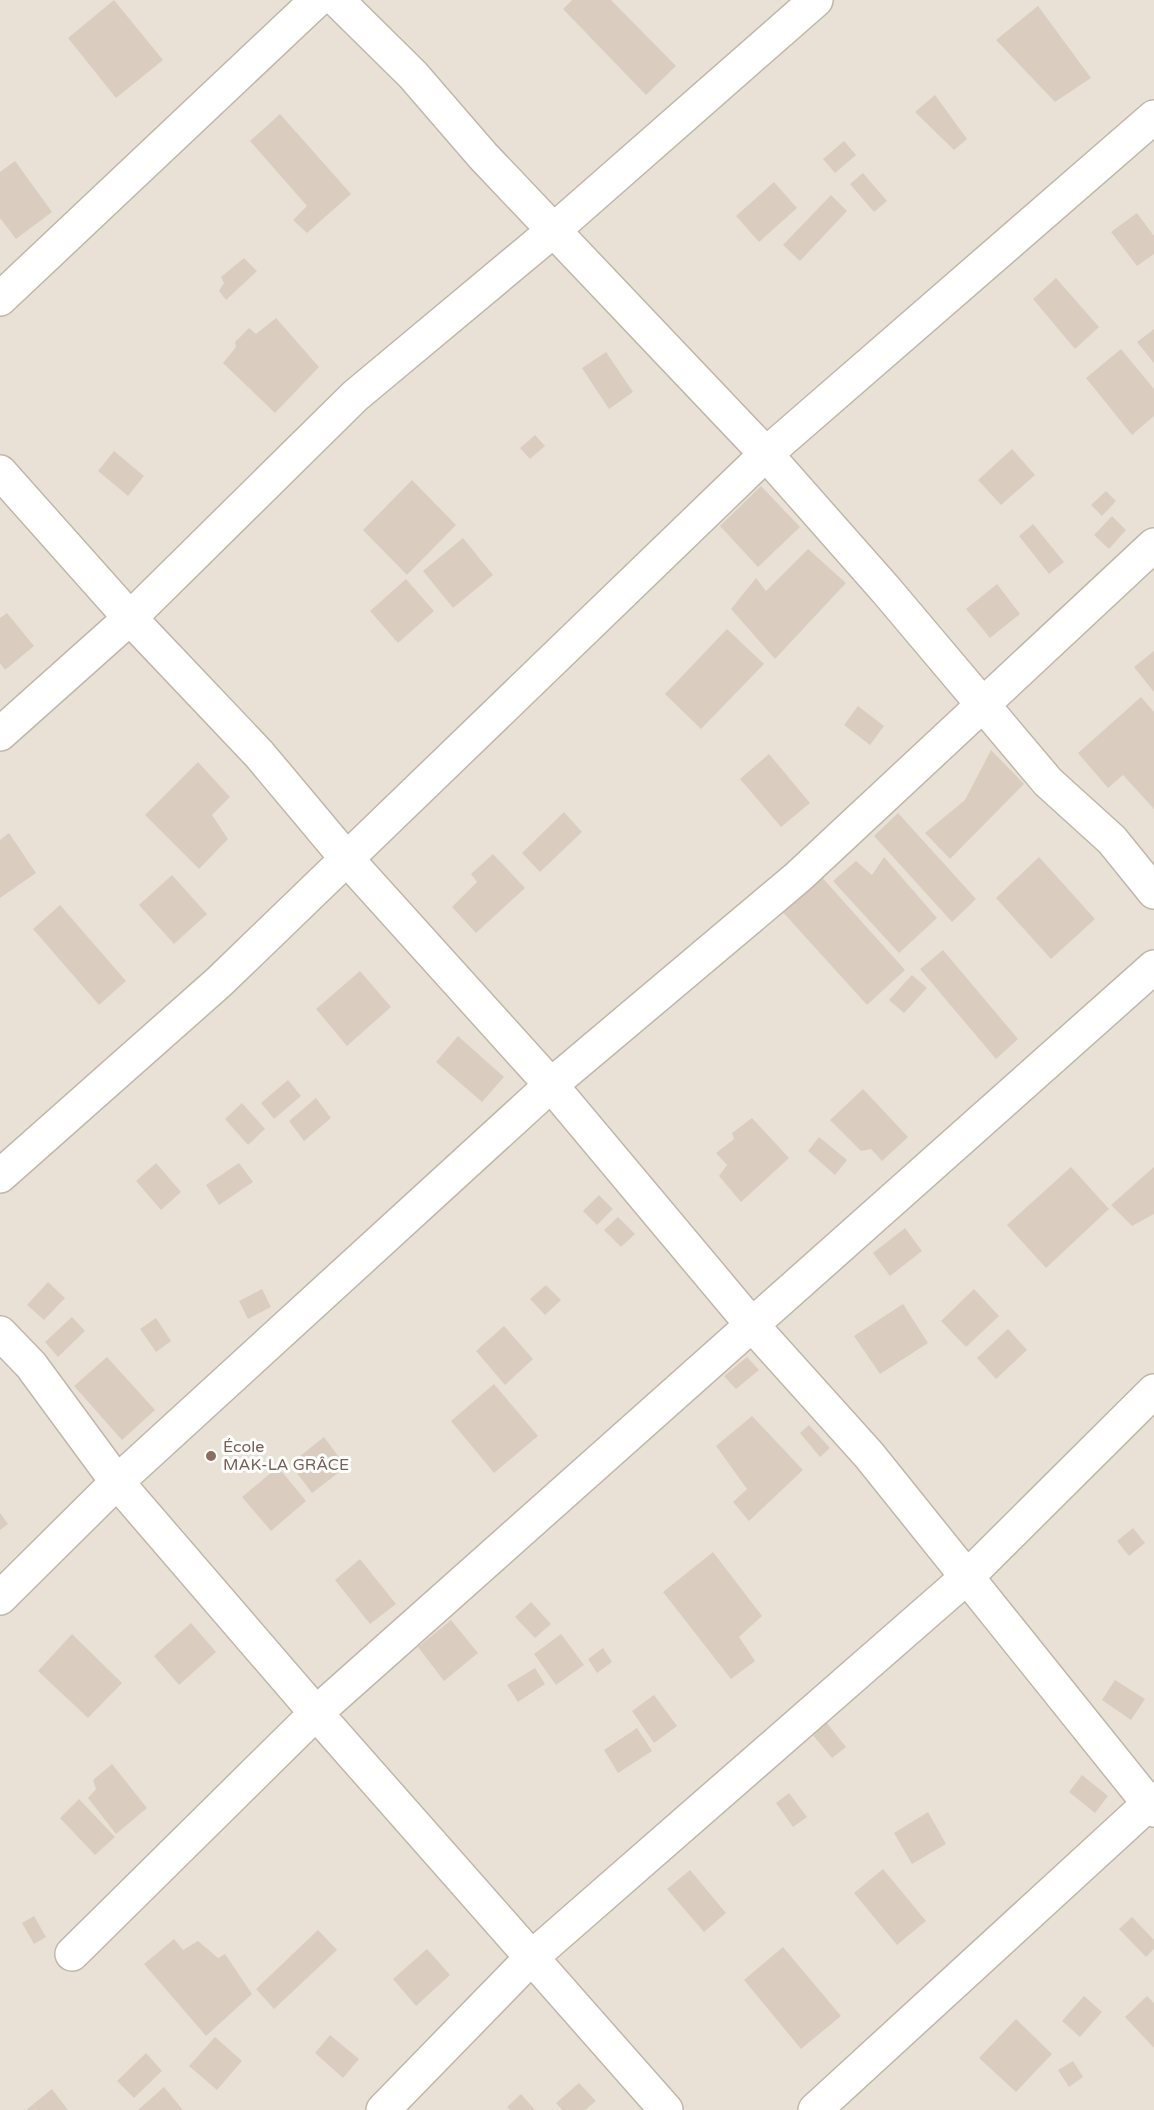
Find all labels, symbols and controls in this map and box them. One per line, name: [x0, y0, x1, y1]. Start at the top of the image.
place label: École MAK-LA GRÂCE: [223, 1437, 349, 1475]
marker: École MAK-LA GRÂCE: [204, 1449, 218, 1463]

